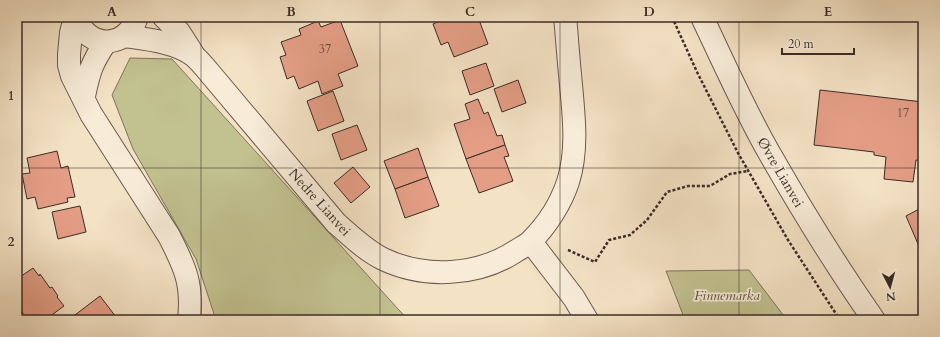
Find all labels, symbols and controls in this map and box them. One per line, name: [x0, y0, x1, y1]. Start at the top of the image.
text: A: [107, 3, 117, 21]
text: B: [286, 3, 296, 21]
text: C: [465, 3, 475, 21]
text: D: [643, 3, 655, 21]
text: E: [824, 3, 832, 21]
scale bar: [782, 30, 854, 56]
text: 20 m: [788, 36, 815, 52]
house number: 37: [319, 41, 331, 57]
text: 1: [8, 87, 14, 105]
house number: 17: [897, 105, 909, 121]
street label: Øvre Lianvei: [753, 134, 808, 211]
street label: Nedre Lianvei: [284, 164, 355, 240]
text: 2: [8, 233, 15, 251]
north arrow: [870, 267, 910, 307]
park label: Finnemarka: [694, 286, 760, 305]
text: N: [885, 288, 897, 304]

